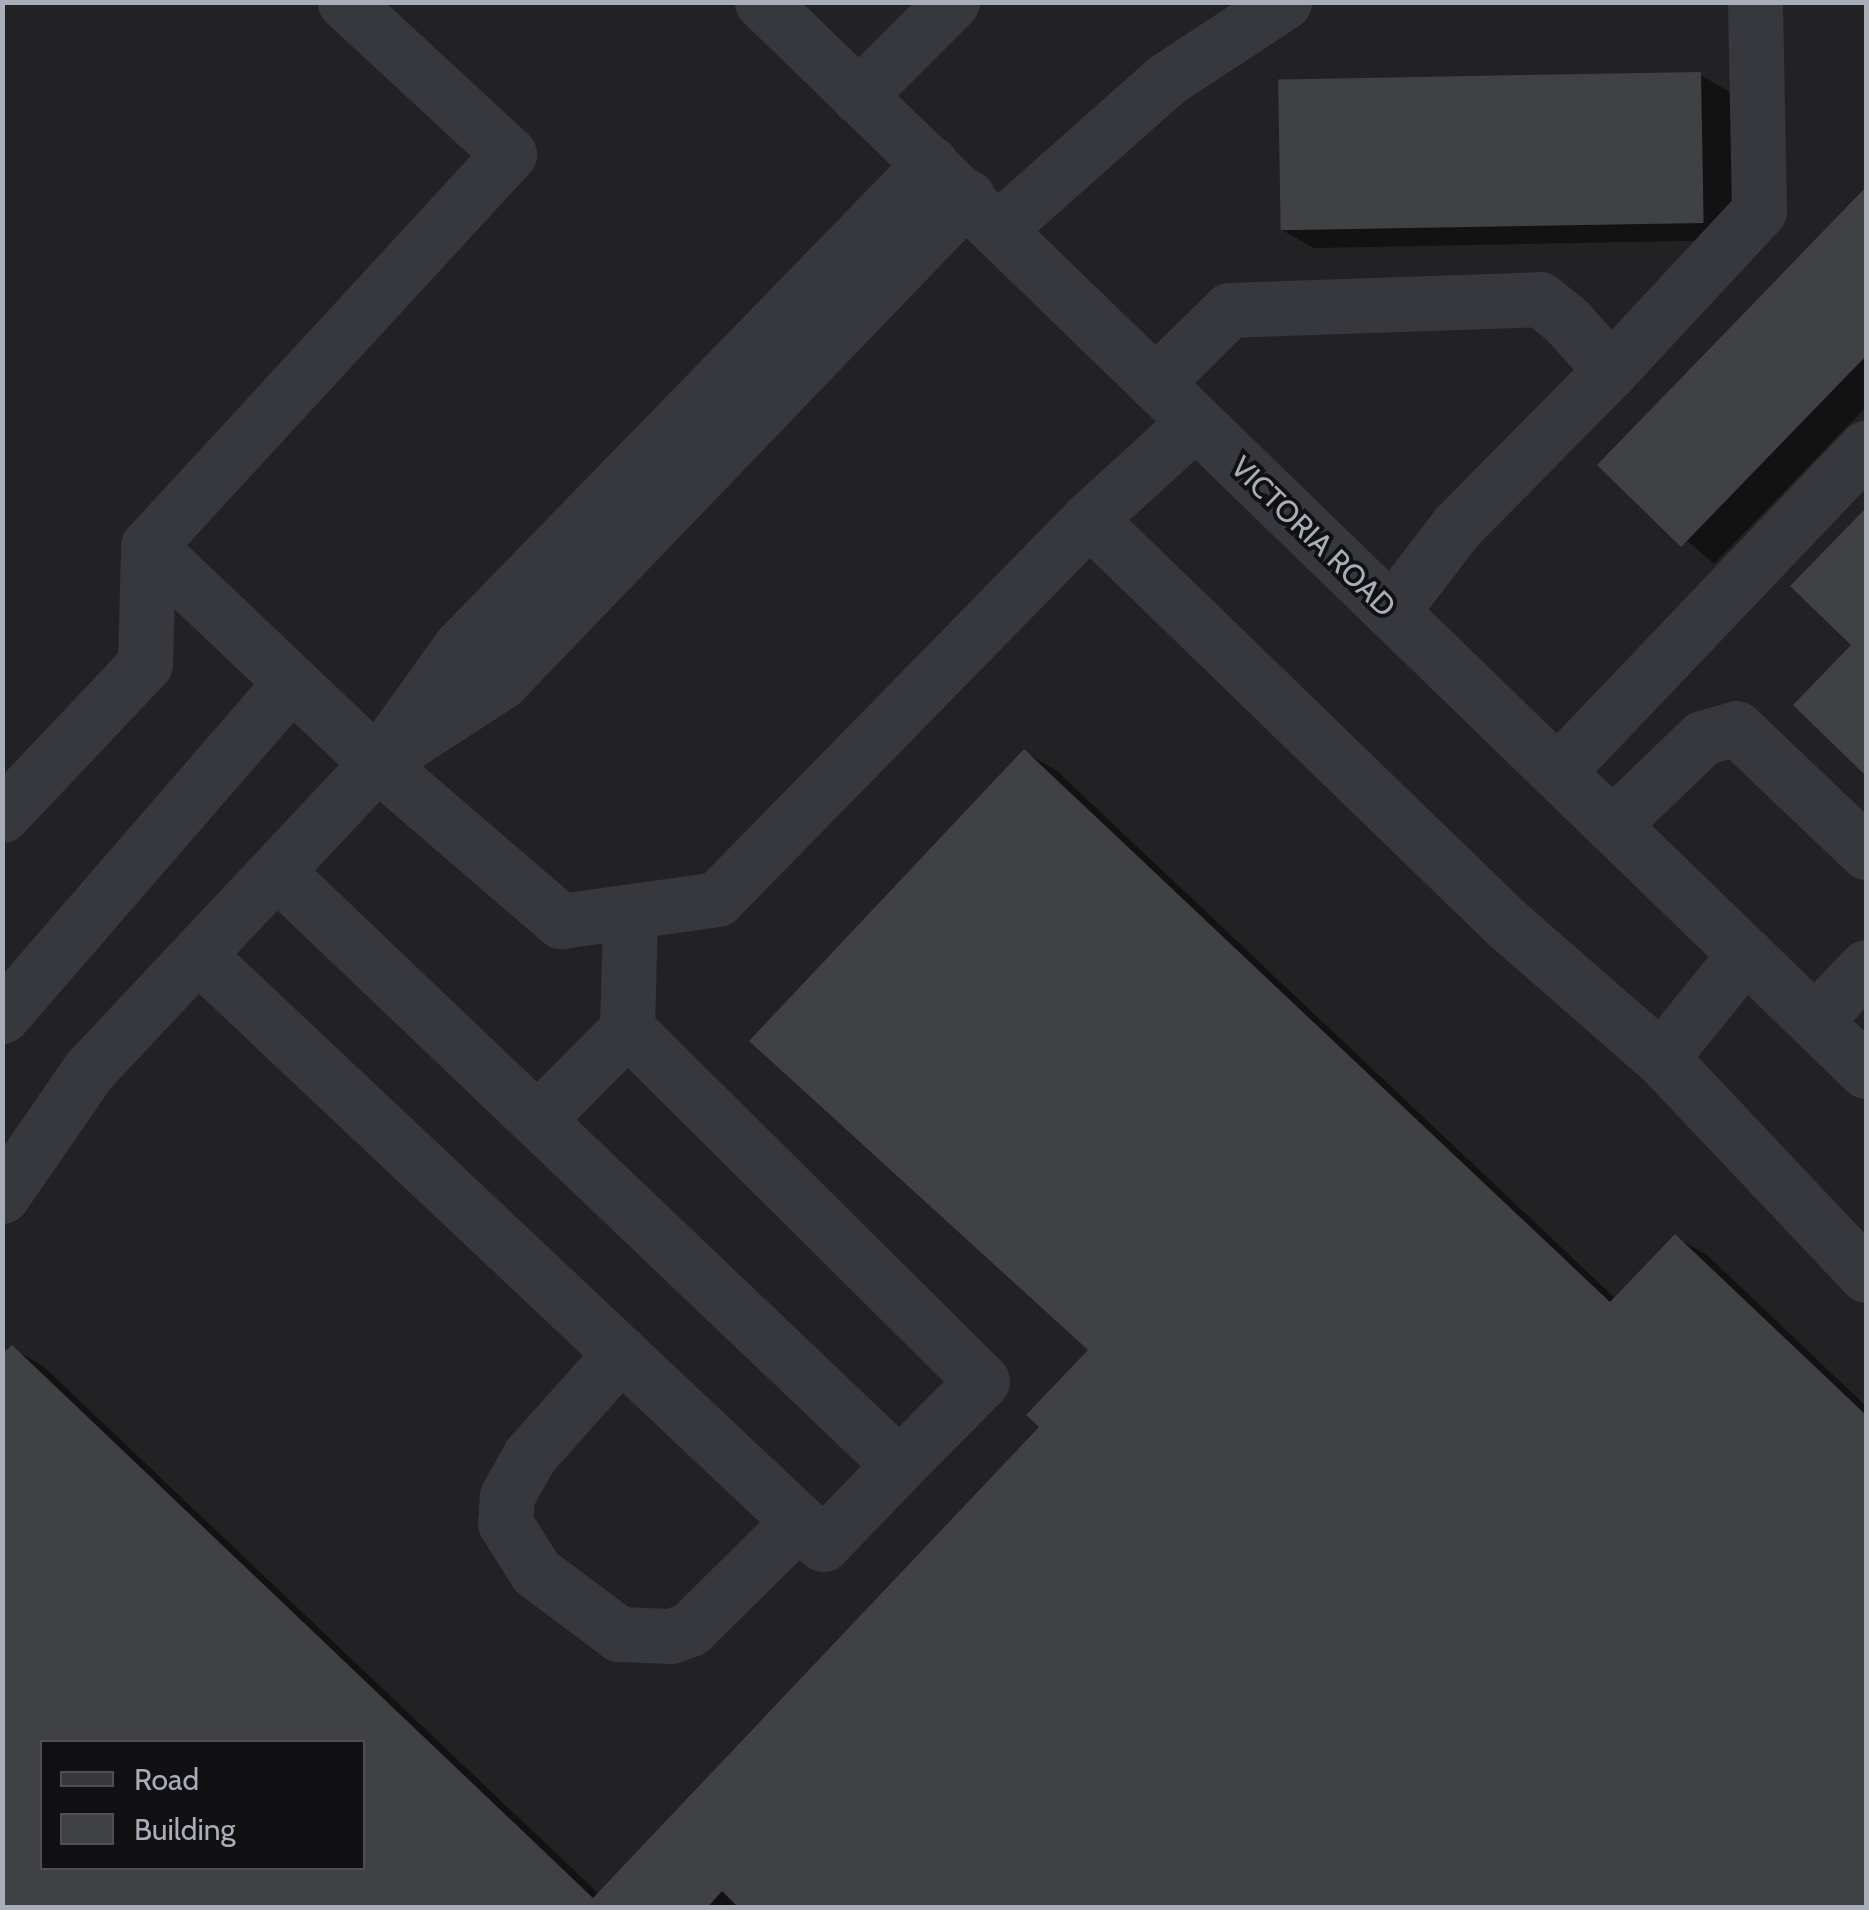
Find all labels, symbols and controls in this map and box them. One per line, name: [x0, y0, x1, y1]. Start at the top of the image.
street label: VICTORIA ROAD: [1223, 449, 1403, 625]
legend: [40, 1740, 365, 1870]
text: Road: [134, 1761, 199, 1798]
text: Building: [134, 1811, 236, 1848]

